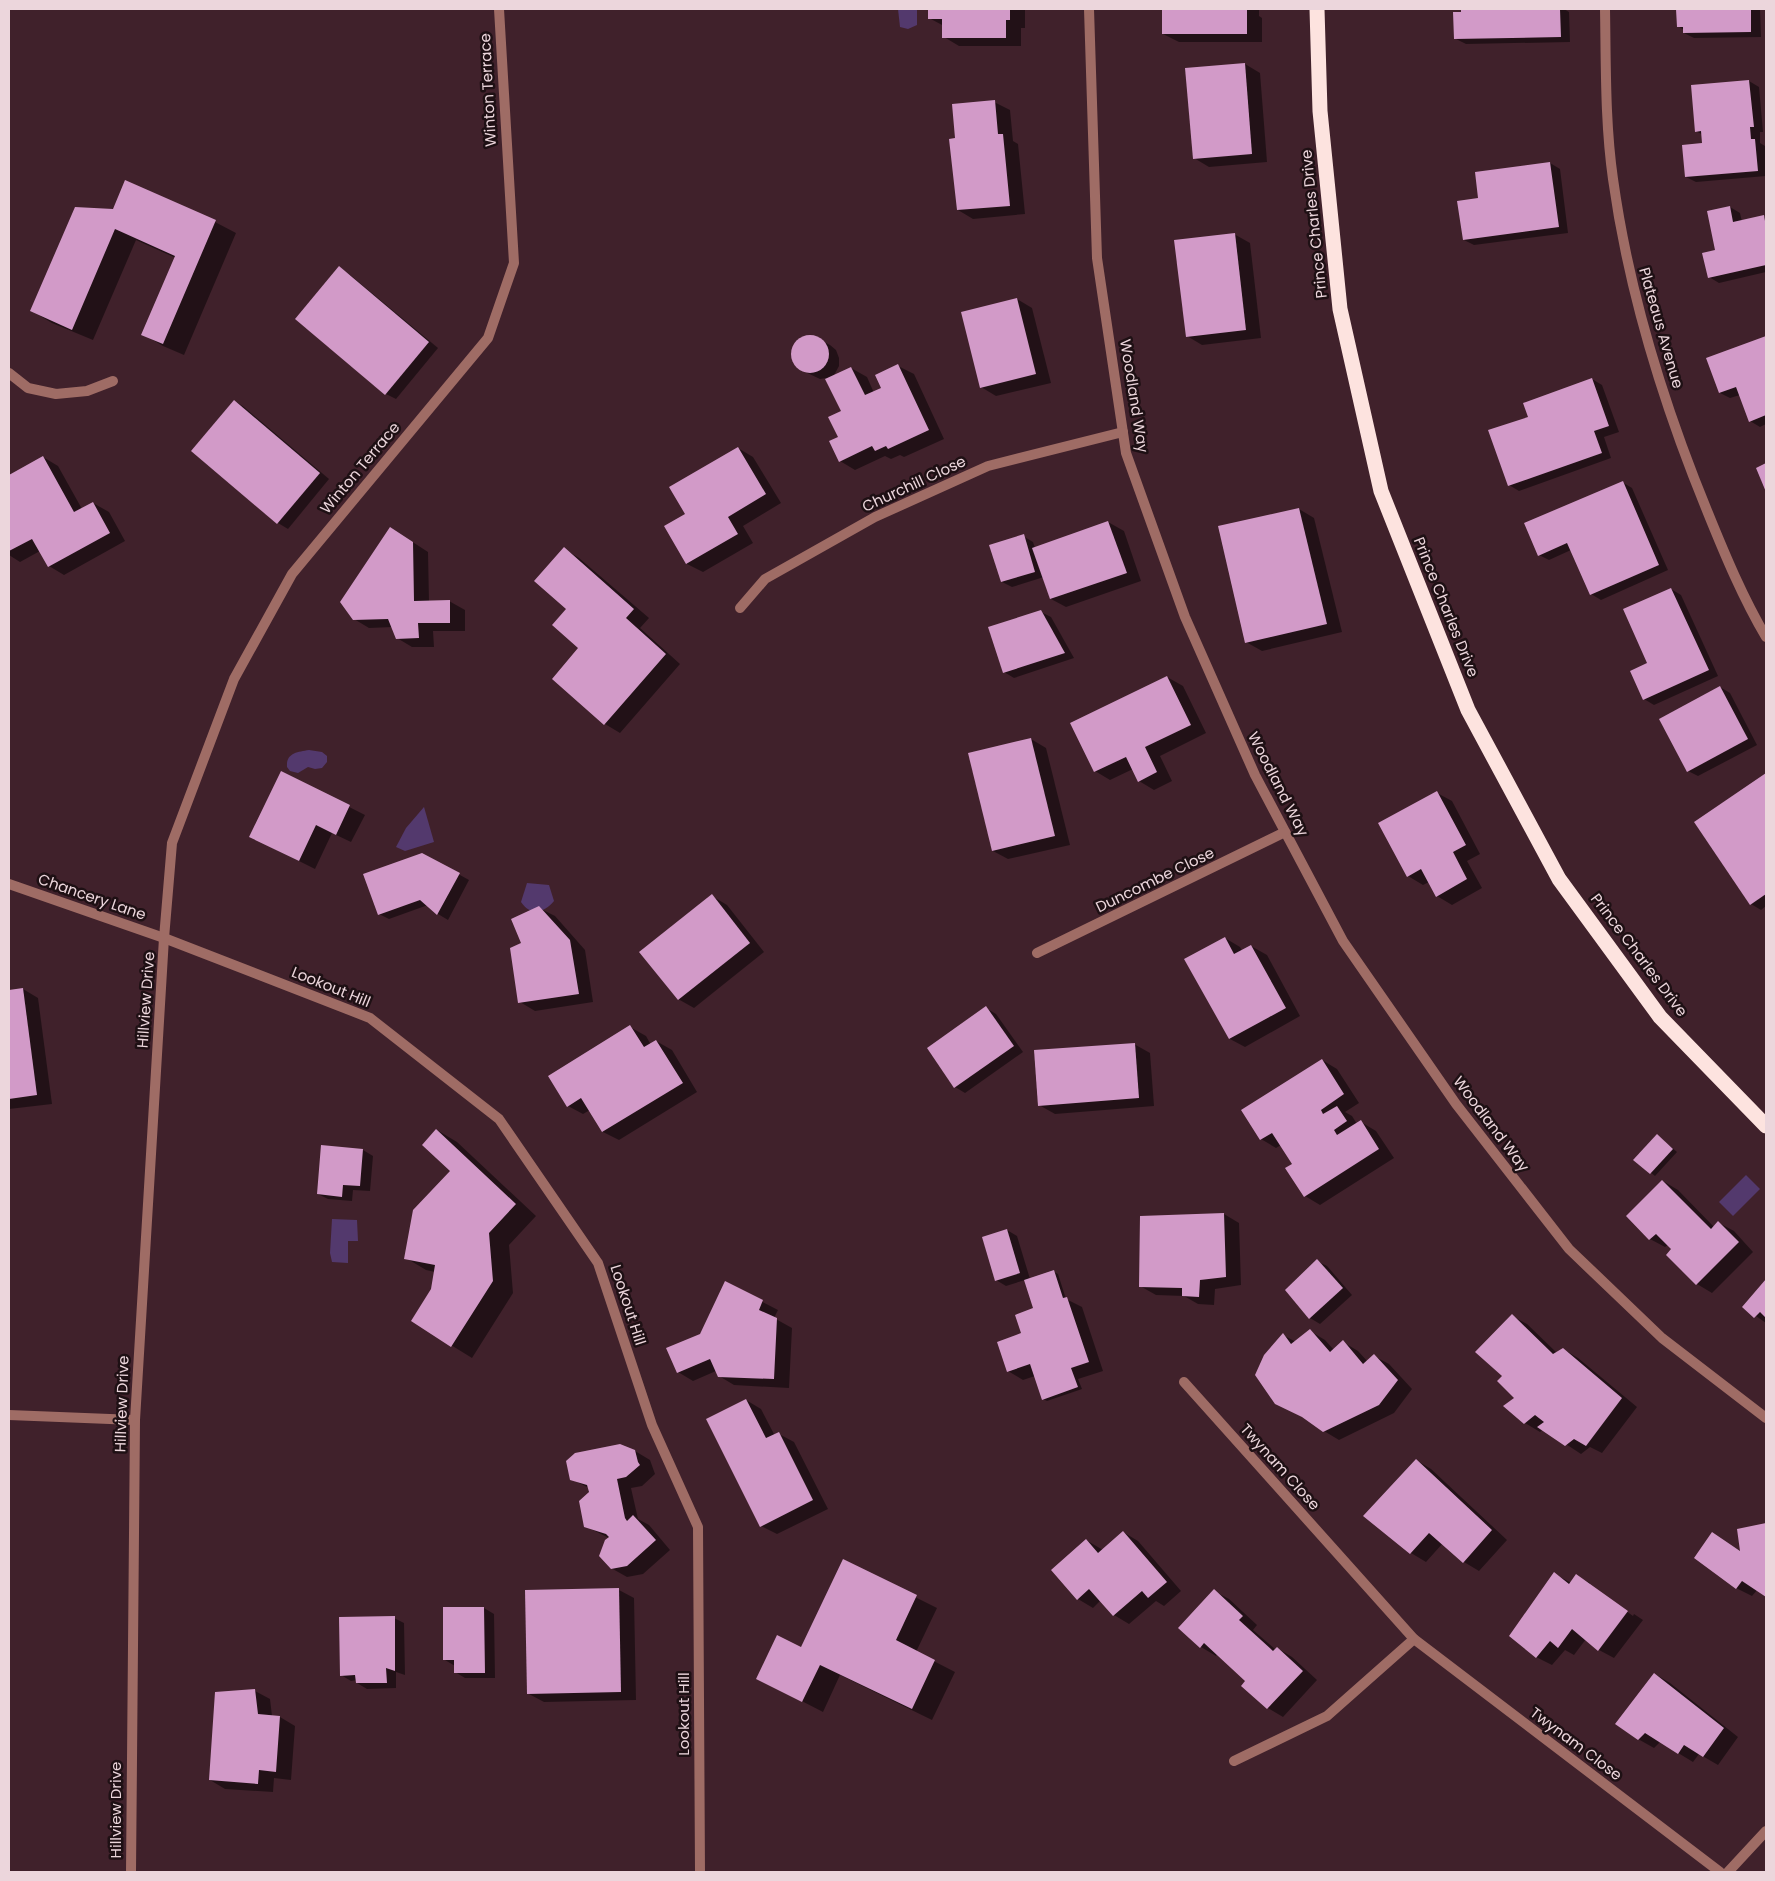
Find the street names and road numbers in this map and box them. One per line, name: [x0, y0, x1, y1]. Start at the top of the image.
street label: Winton Terrace: [474, 33, 501, 147]
street label: Prince Charles Drive: [1295, 149, 1332, 299]
street label: Plateaus Avenue: [1634, 265, 1689, 391]
street label: Woodland Way: [1115, 338, 1154, 455]
street label: Winton Terrace: [315, 417, 404, 518]
street label: Churchill Close: [859, 450, 969, 517]
street label: Prince Charles Drive: [1409, 534, 1484, 680]
street label: Woodland Way: [1243, 728, 1314, 840]
street label: Duncombe Close: [1092, 842, 1218, 917]
street label: Chancery Lane: [35, 868, 149, 925]
street label: Prince Charles Drive: [1586, 889, 1693, 1021]
street label: Hillview Drive: [132, 951, 159, 1049]
street label: Lookout Hill: [289, 961, 374, 1012]
street label: Woodland Way: [1448, 1072, 1535, 1176]
street label: Lookout Hill: [606, 1262, 651, 1348]
street label: Hillview Drive: [109, 1355, 134, 1453]
street label: Twynam Close: [1236, 1419, 1325, 1515]
street label: Lookout Hill: [673, 1672, 694, 1756]
street label: Twynam Close: [1526, 1702, 1627, 1785]
street label: Hillview Drive: [105, 1762, 126, 1858]

